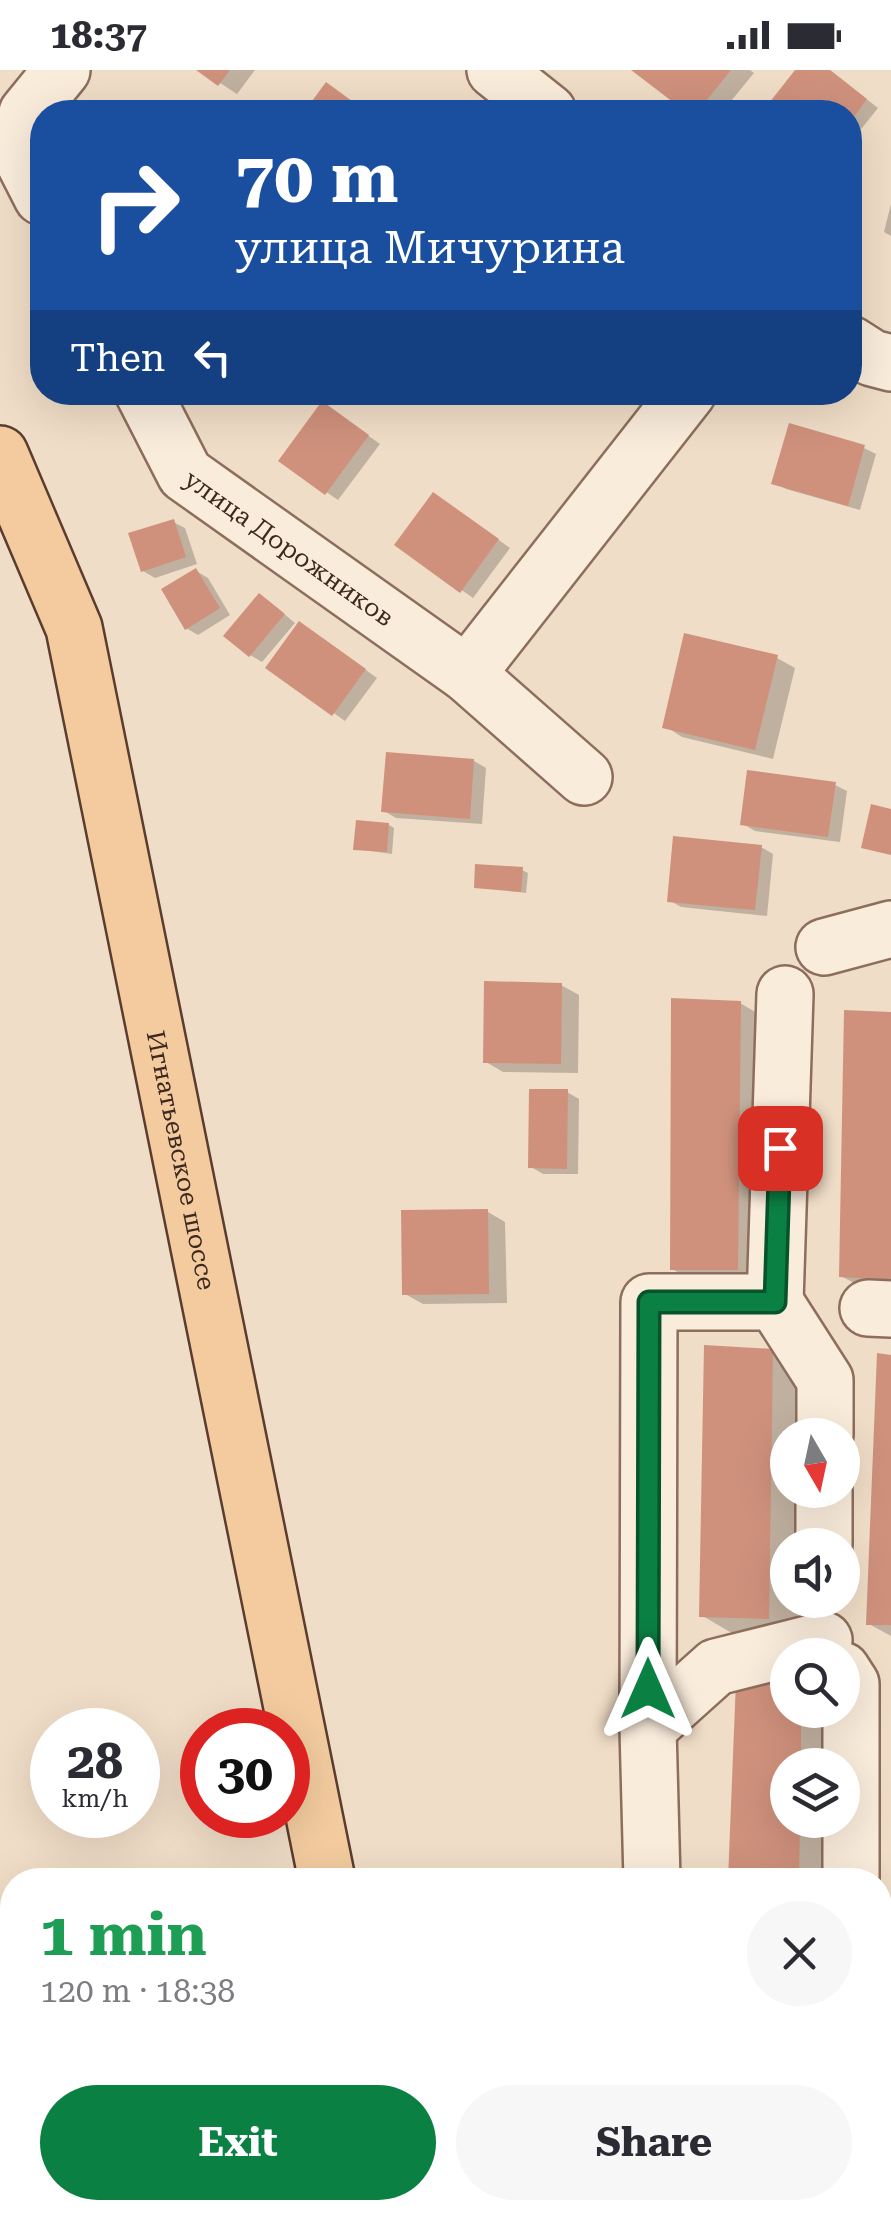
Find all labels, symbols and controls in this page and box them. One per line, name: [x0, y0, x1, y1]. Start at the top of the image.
text: 18:37: [50, 13, 147, 57]
text: 70 m: [235, 137, 399, 219]
icon: right: [70, 140, 200, 270]
text: улица Мичурина: [235, 221, 625, 274]
icon: left: [185, 330, 240, 385]
text: Then: [70, 336, 165, 380]
street label: улица Дорожников: [179, 464, 399, 632]
street label: Игнатьевское шоссе: [141, 1028, 222, 1292]
pin: [738, 1106, 823, 1191]
icon: arrive: [753, 1121, 808, 1176]
north arrow: [770, 1418, 860, 1508]
map controls: [770, 1418, 860, 1838]
button: sound: [770, 1528, 860, 1618]
position arrow: [596, 1637, 700, 1741]
button: search: [770, 1638, 860, 1728]
speed limit sign: 30: [180, 1708, 310, 1838]
text: 28: [67, 1732, 123, 1790]
button: layers: [770, 1748, 860, 1838]
text: km/h: [62, 1784, 128, 1813]
text: 1 min: [40, 1899, 207, 1970]
button: close: [747, 1901, 852, 2006]
text: 120 m · 18:38: [40, 1972, 235, 2010]
button: Exit: [40, 2085, 436, 2200]
button: Share: [456, 2085, 852, 2200]

